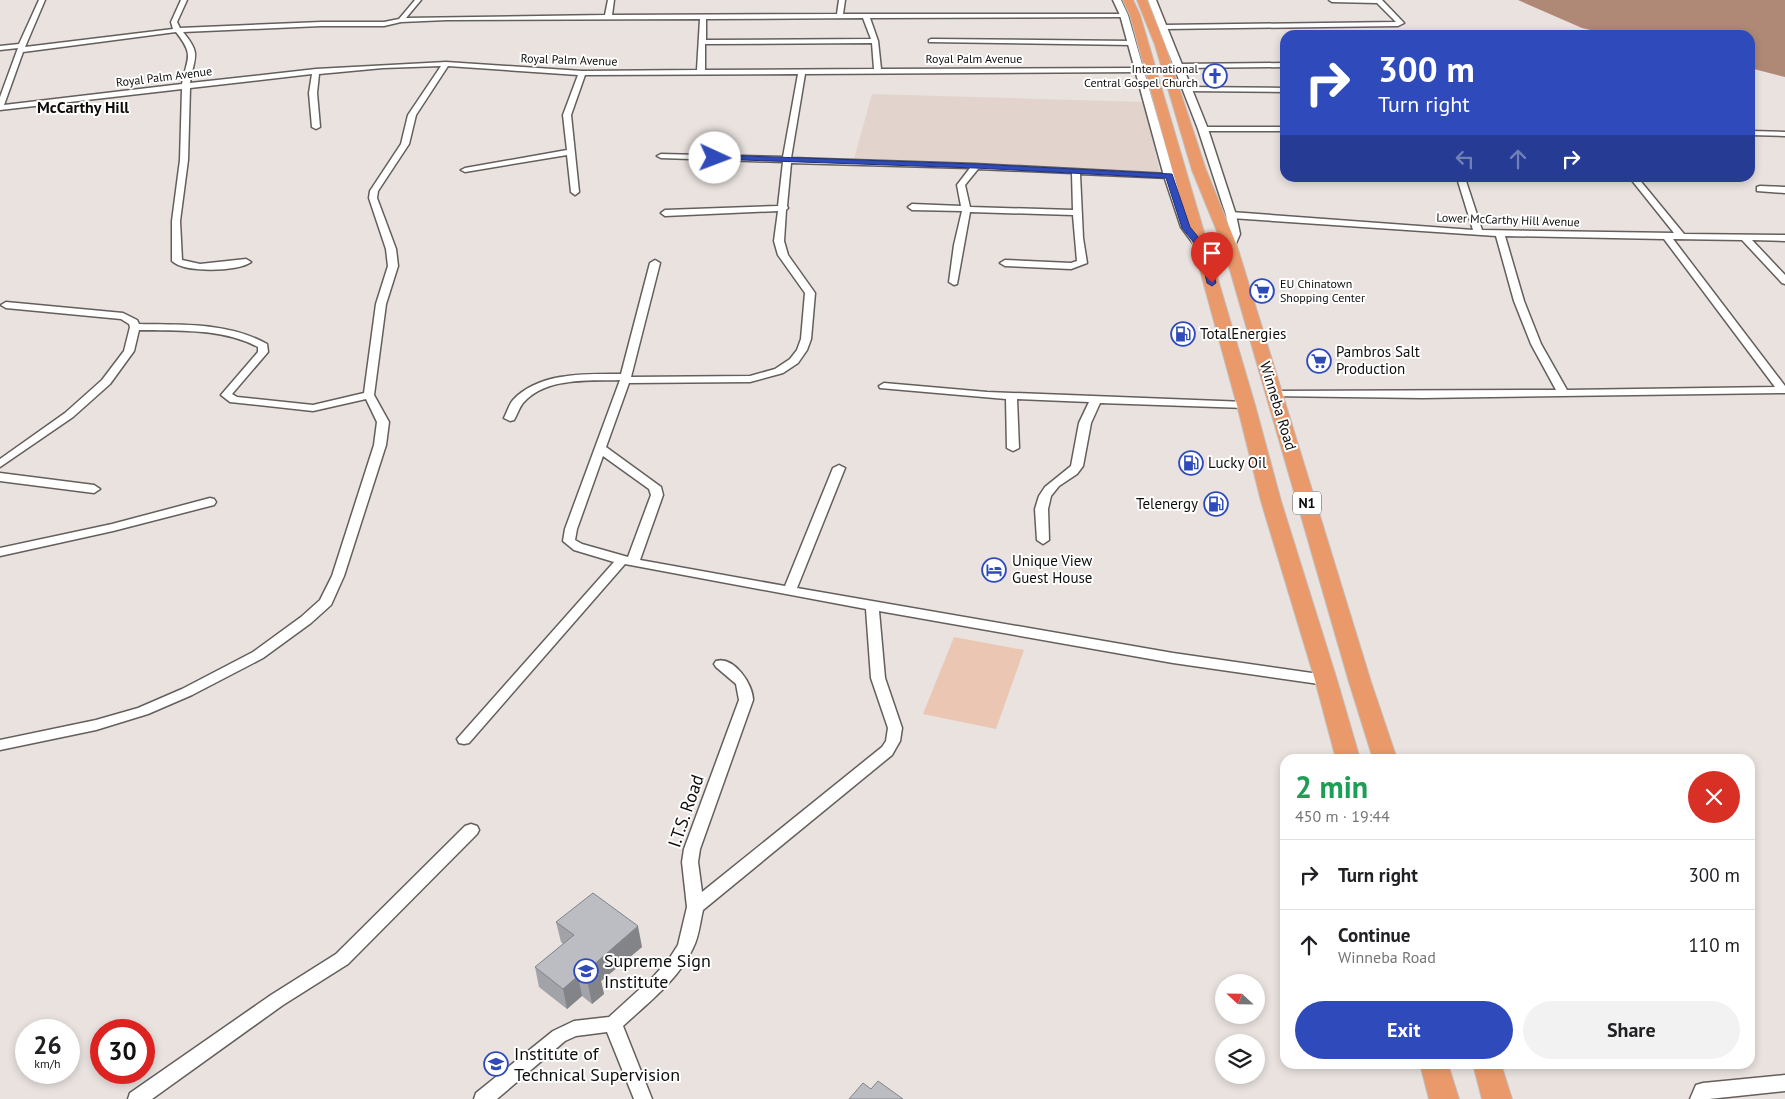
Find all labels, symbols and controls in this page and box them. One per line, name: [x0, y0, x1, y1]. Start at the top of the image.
text: 300 m: [1378, 46, 1475, 92]
street label: Royal Palm Avenue: [520, 50, 618, 69]
icon: right: [1295, 50, 1360, 115]
street label: Royal Palm Avenue: [926, 51, 1022, 66]
place label: International Central Gospel Church: [1084, 61, 1198, 90]
street label: Royal Palm Avenue: [115, 63, 213, 90]
church icon: International Central Gospel Church: [1202, 63, 1228, 89]
text: Turn right: [1378, 90, 1470, 118]
district label: McCarthy Hill: [37, 97, 129, 117]
position arrow: [688, 131, 740, 183]
icon: left: [1451, 145, 1479, 173]
icon: ahead: [1504, 145, 1532, 173]
icon: right: [1557, 145, 1585, 173]
street label: Lower McCarthy Hill Avenue: [1436, 210, 1580, 229]
pin: [1191, 232, 1233, 283]
icon: arrive: [1198, 239, 1226, 267]
place label: EU Chinatown Shopping Center: [1280, 276, 1365, 305]
supermarket icon: EU Chinatown Shopping Center: [1249, 278, 1275, 304]
fuel station icon: TotalEnergies: [1170, 321, 1196, 347]
place label: TotalEnergies: [1200, 324, 1286, 343]
place label: Pambros Salt Production: [1336, 342, 1420, 378]
supermarket icon: Pambros Salt Production: [1306, 348, 1332, 374]
street label: Winneba Road: [1256, 359, 1301, 453]
fuel station icon: Lucky Oil: [1178, 450, 1204, 476]
place label: Lucky Oil: [1208, 453, 1267, 472]
fuel station icon: Telenergy: [1203, 491, 1229, 517]
road number: N1: [1293, 492, 1321, 514]
place label: Telenergy: [1136, 494, 1198, 513]
place label: Unique View Guest House: [1012, 551, 1092, 587]
hotel icon: Unique View Guest House: [981, 557, 1007, 583]
text: 2 min: [1295, 767, 1368, 806]
street label: I.T.S. Road: [662, 771, 709, 850]
button: close: [1688, 771, 1740, 823]
text: 450 m · 19:44: [1295, 806, 1390, 826]
icon: right: [1295, 861, 1323, 889]
text: Turn right: [1338, 863, 1418, 887]
text: 300 m: [1688, 863, 1740, 887]
text: Continue: [1338, 923, 1410, 947]
icon: ahead: [1295, 931, 1323, 959]
text: 110 m: [1688, 933, 1740, 957]
text: Winneba Road: [1338, 947, 1436, 967]
place label: Supreme Sign Institute: [604, 949, 711, 993]
school or university icon: Supreme Sign Institute: [573, 958, 599, 984]
north arrow: [1215, 974, 1265, 1024]
map controls: [1215, 974, 1265, 1084]
button: Exit: [1295, 1001, 1513, 1059]
button: Share: [1523, 1001, 1740, 1059]
speed limit sign: 30: [90, 1019, 155, 1084]
text: 26: [33, 1029, 62, 1061]
button: layers: [1215, 1034, 1265, 1084]
place label: Institute of Technical Supervision: [514, 1042, 680, 1086]
school or university icon: Institute of Technical Supervision: [483, 1051, 509, 1077]
text: km/h: [34, 1056, 61, 1071]

